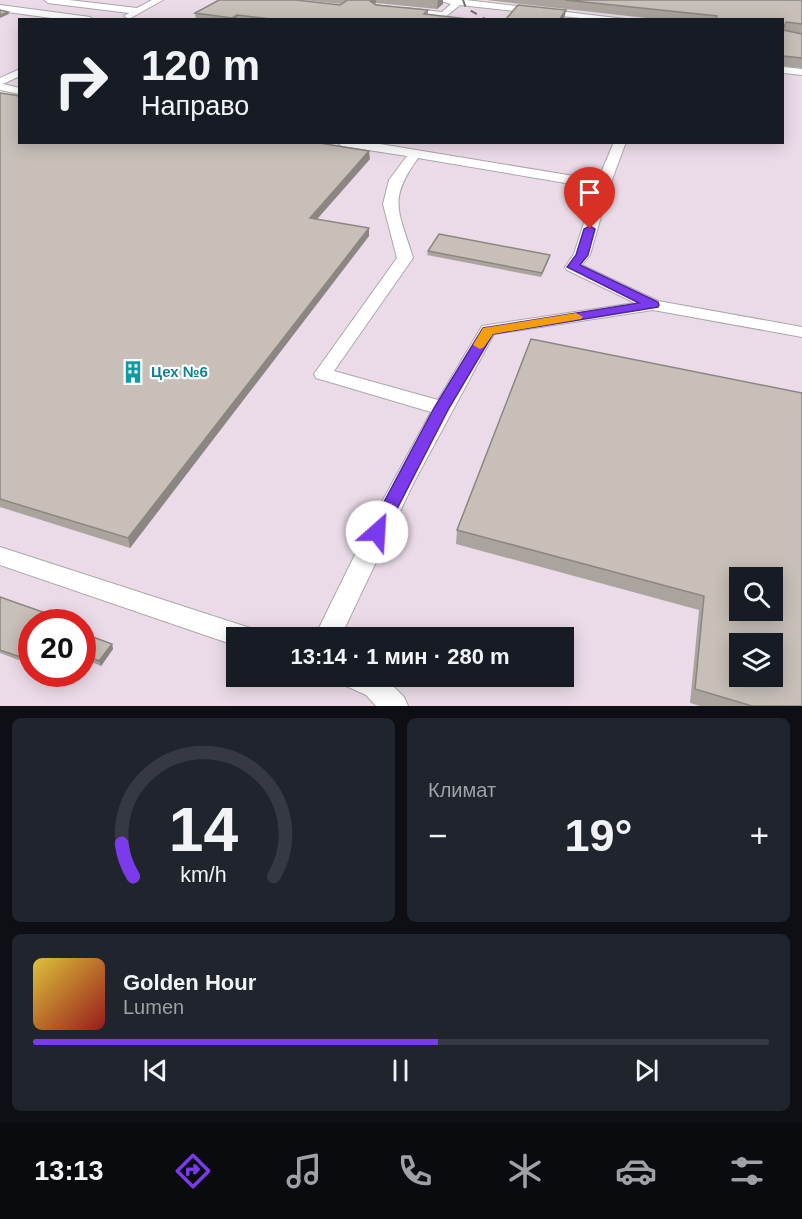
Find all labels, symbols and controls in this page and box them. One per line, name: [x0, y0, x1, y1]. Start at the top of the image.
icon: right: [42, 42, 120, 120]
text: 120 m: [141, 42, 260, 89]
text: Направо: [141, 91, 249, 121]
pin: [564, 167, 615, 229]
icon: arrive: [573, 176, 606, 209]
building icon: Цех №6: [120, 359, 146, 385]
place label: Цех №6: [151, 363, 208, 380]
position arrow: [345, 500, 409, 564]
map controls: [729, 567, 783, 687]
button: search: [729, 567, 783, 621]
speed limit sign: 20: [18, 609, 96, 687]
button: layers: [729, 633, 783, 687]
text: 13:14 · 1 мин · 280 m: [290, 644, 510, 669]
text: Климат: [428, 779, 496, 801]
text: 14: [169, 795, 238, 864]
text: 19°: [564, 810, 633, 861]
text: −: [428, 817, 447, 854]
text: +: [750, 817, 769, 854]
text: km/h: [180, 863, 227, 887]
text: Golden Hour: [123, 970, 256, 995]
text: Lumen: [123, 996, 184, 1018]
icon: previous: [139, 1054, 172, 1087]
icon: pause: [384, 1054, 417, 1087]
icon: next: [630, 1054, 663, 1087]
icon: directions: [172, 1150, 214, 1192]
icon: music: [283, 1150, 325, 1192]
icon: phone: [394, 1150, 436, 1192]
icon: climate: [504, 1150, 546, 1192]
icon: car: [615, 1150, 657, 1192]
icon: filters: [726, 1150, 768, 1192]
text: 13:13: [34, 1156, 103, 1186]

